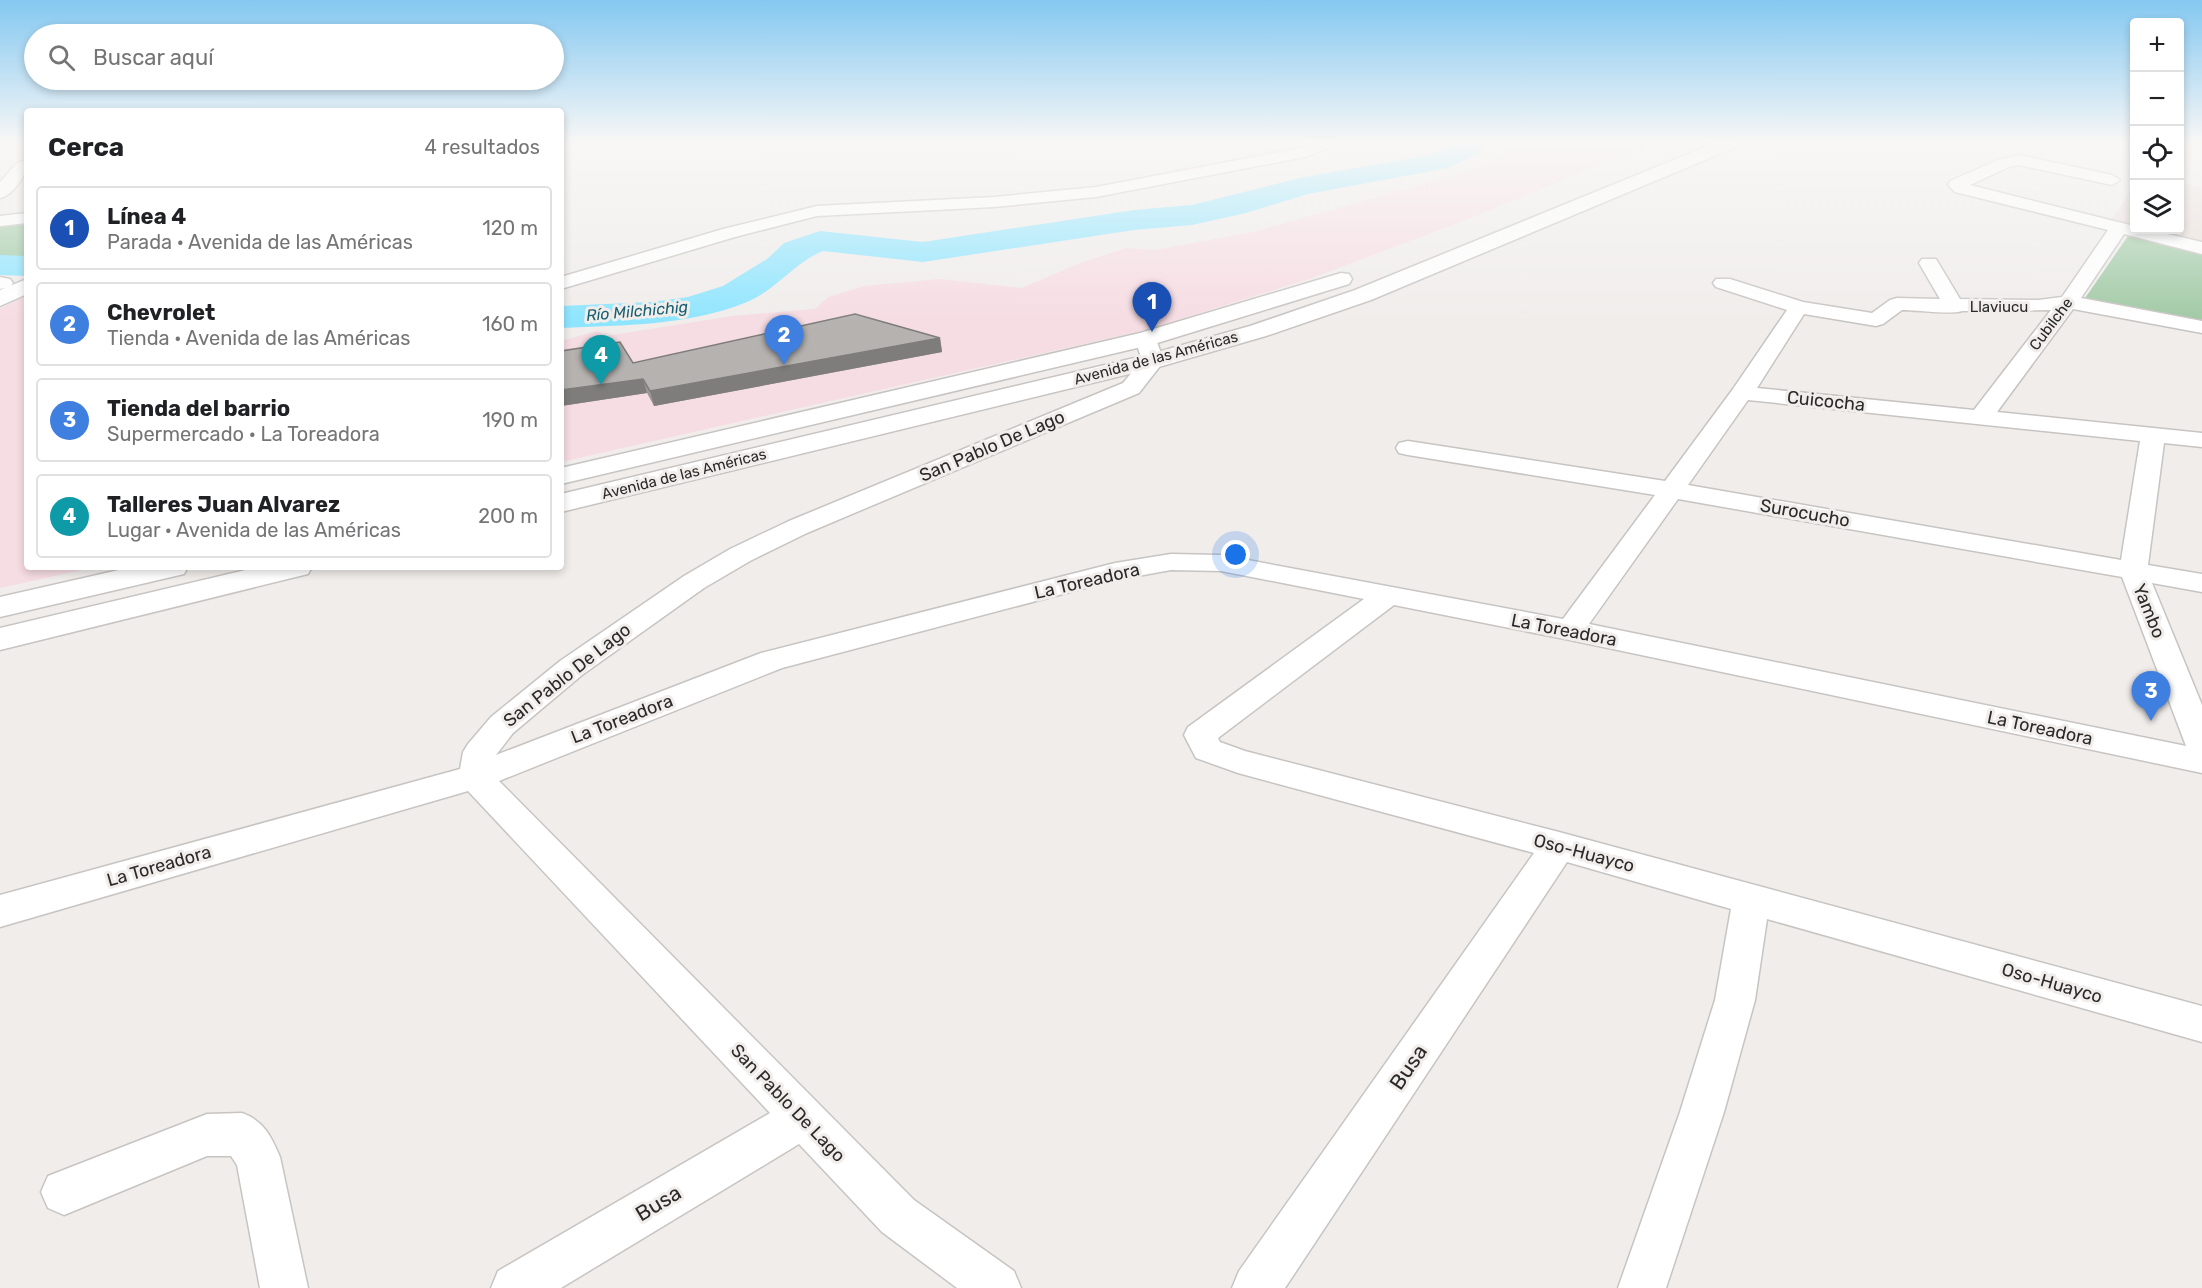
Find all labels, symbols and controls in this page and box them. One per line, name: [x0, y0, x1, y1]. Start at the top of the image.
map controls: [2130, 18, 2184, 234]
button: +: [2130, 18, 2184, 72]
search box: [24, 24, 564, 90]
icon: search: [45, 41, 78, 74]
text: Buscar aquí: [93, 44, 214, 71]
button: −: [2130, 72, 2184, 126]
button: locate: [2130, 126, 2184, 180]
text: Cerca: [48, 132, 124, 163]
text: 4 resultados: [425, 135, 540, 159]
button: layers: [2130, 180, 2184, 234]
text: Línea 4: [107, 203, 186, 230]
text: 1: [65, 216, 74, 240]
text: 120 m: [482, 216, 538, 240]
text: Parada · Avenida de las Américas: [107, 230, 413, 254]
pin: 1: [1132, 282, 1172, 332]
street label: Cubilche: [2025, 294, 2077, 354]
water label: Río Milchichig: [585, 297, 689, 325]
street label: Llaviucu: [1970, 298, 2028, 316]
text: Chevrolet: [107, 299, 215, 326]
text: 2: [63, 312, 76, 336]
text: 160 m: [482, 312, 538, 336]
pin: 2: [764, 316, 804, 365]
text: Tienda · Avenida de las Américas: [107, 326, 411, 350]
street label: Avenida de las Américas: [1072, 327, 1240, 389]
pin: 4: [582, 336, 620, 385]
street label: Cuicocha: [1786, 386, 1866, 416]
text: Tienda del barrio: [107, 395, 290, 422]
street label: San Pablo De Lago: [916, 405, 1068, 487]
text: 3: [63, 408, 76, 432]
text: 190 m: [482, 408, 538, 432]
text: Supermercado · La Toreadora: [107, 422, 380, 446]
street label: Avenida de las Américas: [600, 445, 768, 503]
text: Talleres Juan Alvarez: [107, 491, 340, 518]
street label: Surocucho: [1758, 494, 1852, 532]
text: 4: [63, 504, 76, 528]
text: 200 m: [478, 504, 538, 528]
text: Lugar · Avenida de las Américas: [107, 518, 401, 542]
your location: [1221, 540, 1250, 569]
street label: La Toreadora: [1032, 558, 1142, 604]
street label: Yambo: [2128, 581, 2170, 641]
street label: La Toreadora: [1509, 609, 1619, 651]
street label: San Pablo De Lago: [499, 618, 635, 732]
pin: 3: [2132, 672, 2170, 721]
street label: La Toreadora: [568, 689, 676, 749]
street label: La Toreadora: [1985, 706, 2095, 750]
street label: Oso-Huayco: [1531, 829, 1637, 877]
street label: La Toreadora: [104, 841, 214, 891]
street label: Oso-Huayco: [1999, 958, 2105, 1008]
street label: San Pablo De Lago: [726, 1039, 850, 1167]
street label: Busa: [1384, 1040, 1432, 1094]
street label: Busa: [631, 1180, 685, 1226]

